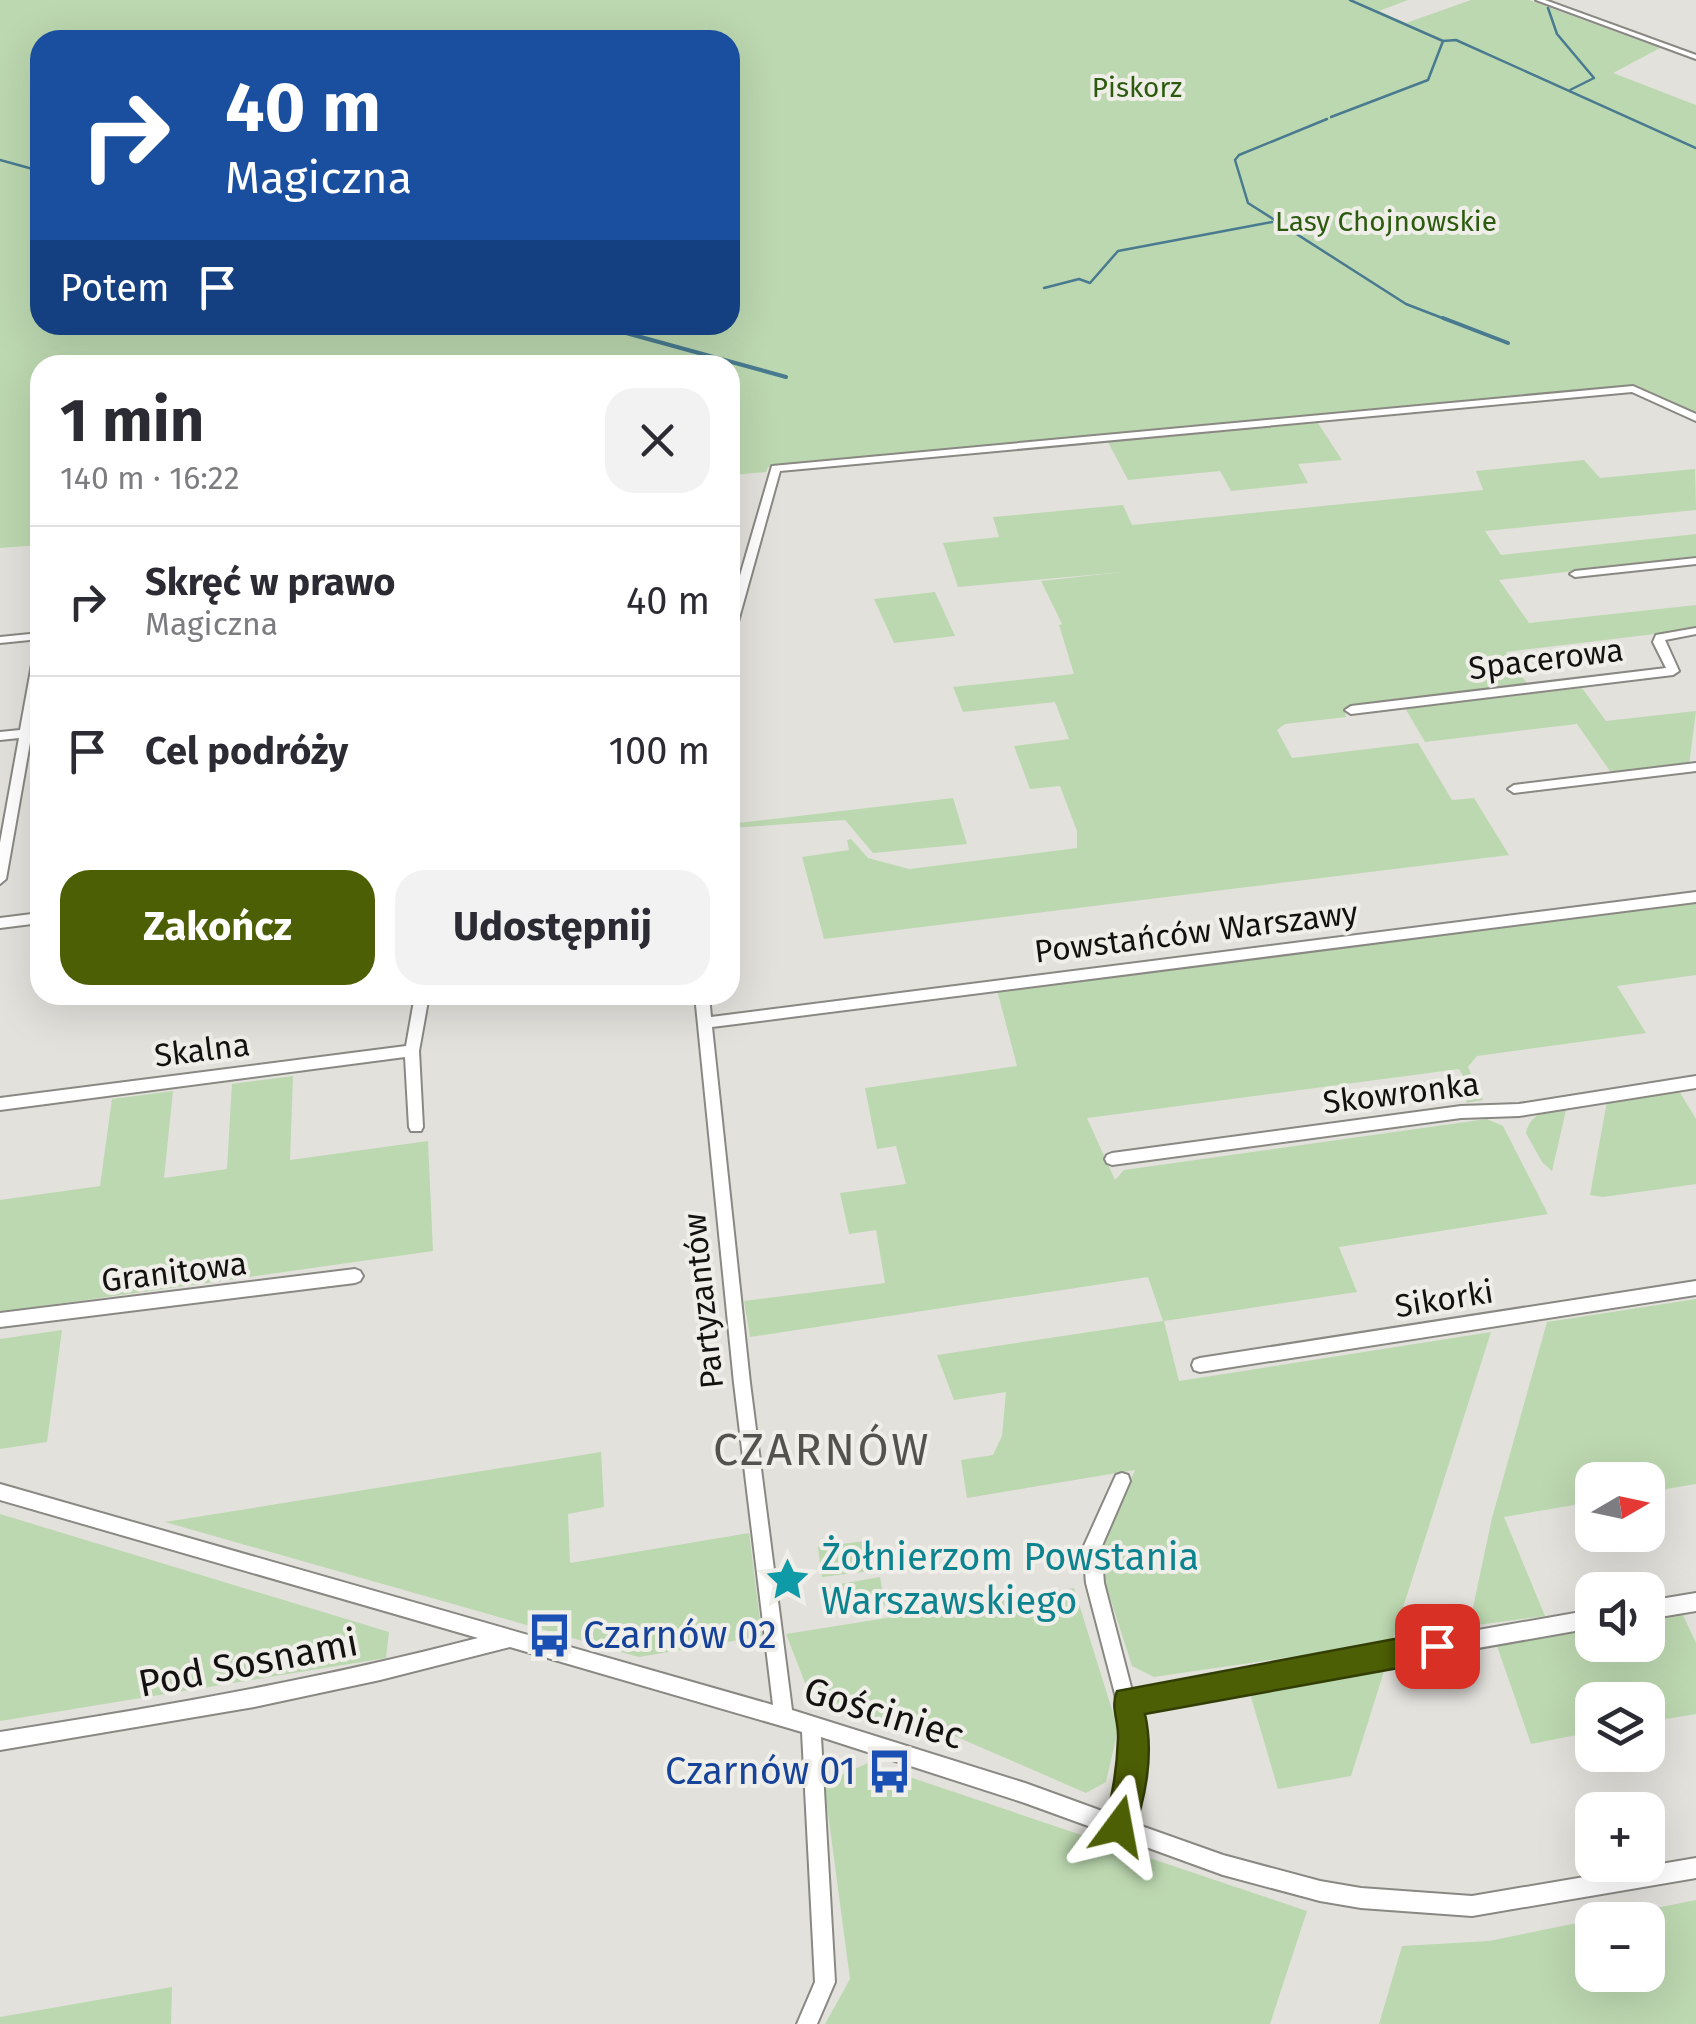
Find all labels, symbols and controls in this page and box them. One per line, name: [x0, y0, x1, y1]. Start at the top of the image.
text: 40 m: [225, 66, 381, 150]
icon: right: [60, 70, 190, 200]
park label: Piskorz: [1092, 71, 1182, 104]
text: Magiczna: [225, 151, 412, 205]
park label: Lasy Chojnowskie: [1275, 205, 1497, 238]
icon: arrive: [190, 260, 245, 315]
text: Potem: [60, 265, 170, 311]
text: 1 min: [60, 385, 204, 457]
button: close: [605, 388, 710, 493]
text: 140 m · 16:22: [60, 459, 240, 497]
text: Skręć w prawo: [145, 559, 395, 605]
icon: right: [60, 574, 115, 629]
text: 40 m: [626, 578, 710, 624]
text: Magiczna: [145, 605, 278, 643]
street label: Spacerowa: [1466, 631, 1626, 687]
icon: arrive: [60, 724, 115, 779]
text: Cel podróży: [145, 728, 348, 774]
text: 100 m: [609, 728, 710, 774]
button: Zakończ: [60, 870, 375, 985]
button: Udostępnij: [395, 870, 710, 985]
street label: Powstańców Warszawy: [1032, 893, 1360, 971]
street label: Skalna: [152, 1025, 252, 1075]
street label: Skowronka: [1321, 1065, 1481, 1121]
street label: Partyzantów: [675, 1211, 731, 1391]
street label: Granitowa: [99, 1244, 249, 1300]
street label: Sikorki: [1392, 1272, 1496, 1326]
district label: CZARNÓW: [713, 1423, 931, 1477]
north arrow: [1575, 1462, 1665, 1552]
map controls: [1575, 1462, 1665, 1992]
place label: Żołnierzom Powstania Warszawskiego: [821, 1534, 1199, 1624]
place icon: Żołnierzom Powstania Warszawskiego: [764, 1555, 812, 1603]
button: sound: [1575, 1572, 1665, 1662]
pin: [1395, 1604, 1480, 1689]
bus stop icon: Czarnów 02: [526, 1611, 574, 1659]
place label: Czarnów 02: [583, 1612, 777, 1658]
street label: Pod Sosnami: [134, 1619, 362, 1707]
icon: arrive: [1410, 1619, 1465, 1674]
street label: Gościniec: [799, 1667, 969, 1759]
button: layers: [1575, 1682, 1665, 1772]
bus stop icon: Czarnów 01: [865, 1747, 913, 1795]
place label: Czarnów 01: [665, 1748, 856, 1794]
position arrow: [1067, 1774, 1171, 1878]
button: +: [1575, 1792, 1665, 1882]
button: −: [1575, 1902, 1665, 1992]

